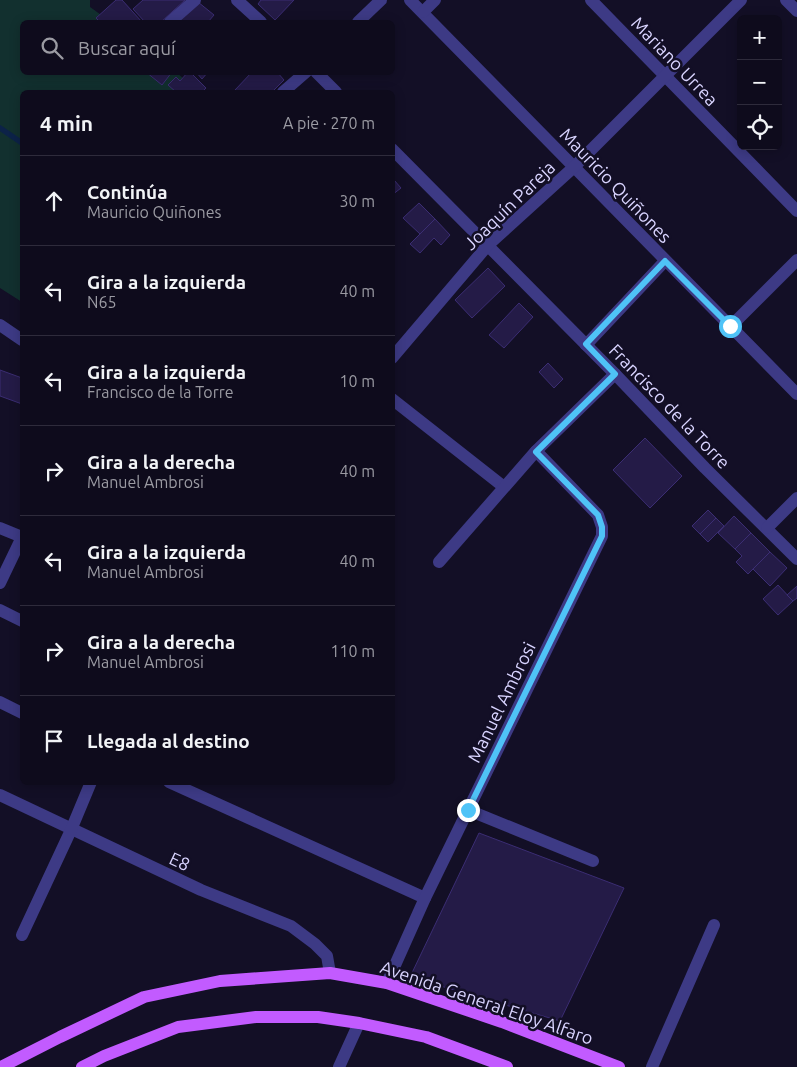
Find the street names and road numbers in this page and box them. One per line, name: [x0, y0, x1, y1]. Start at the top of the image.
street label: Mariano Urrea: [628, 13, 722, 109]
street label: Mauricio Quiñones: [556, 124, 676, 247]
street label: Joaquín Pareja: [459, 157, 559, 253]
street label: Francisco de la Torre: [606, 340, 734, 472]
street label: Manuel Ambrosi: [463, 639, 539, 765]
street label: E8: [167, 848, 193, 874]
street label: Avenida General Eloy Alfaro: [378, 956, 596, 1048]

